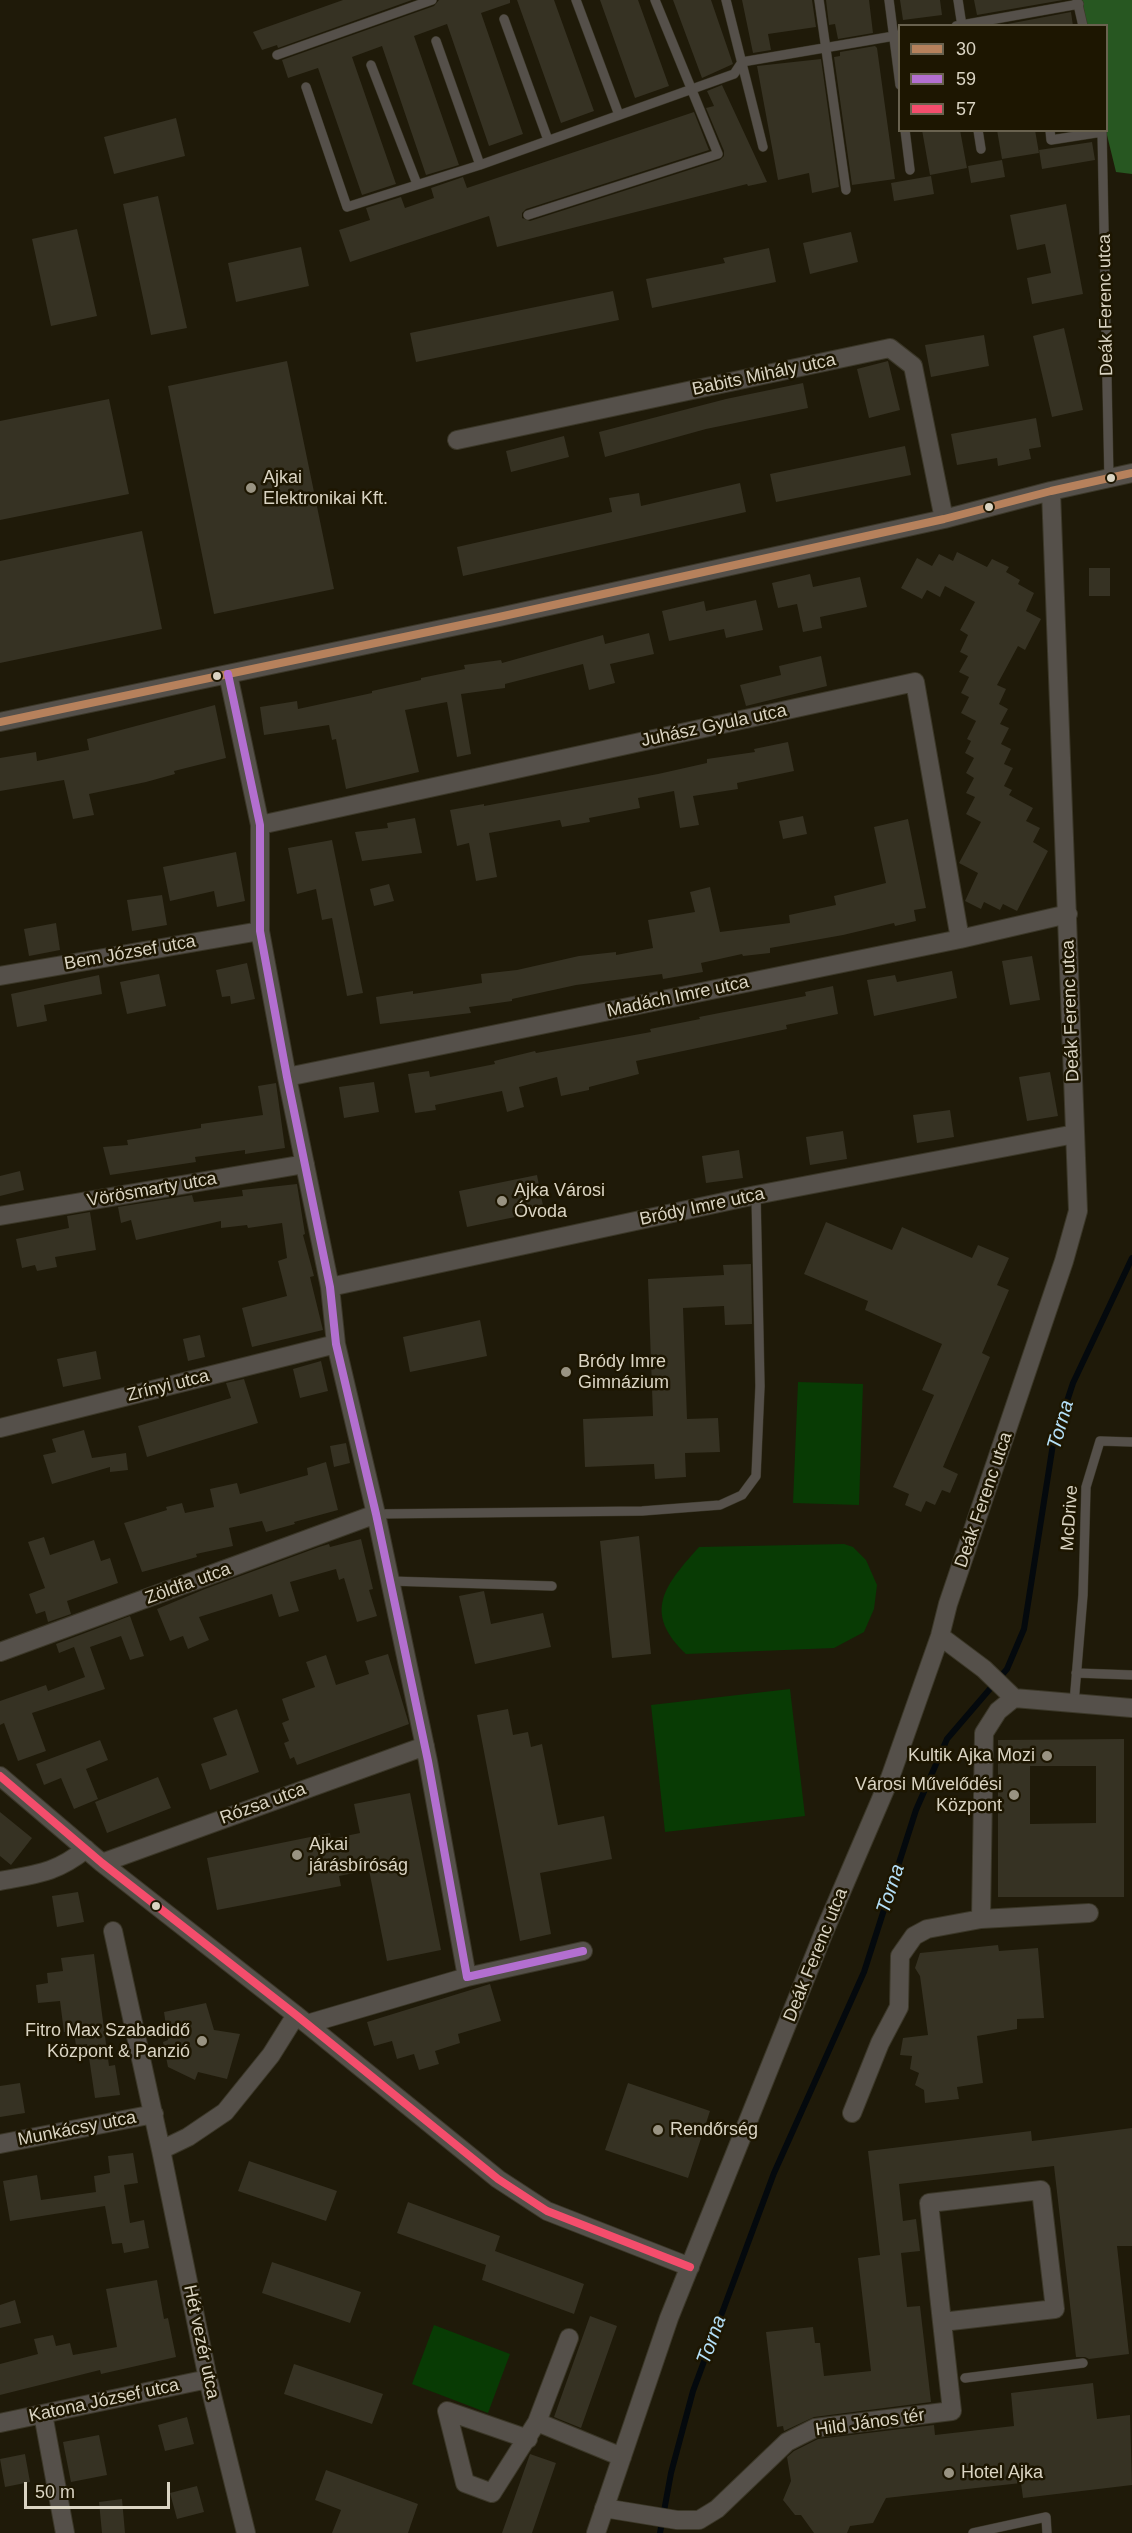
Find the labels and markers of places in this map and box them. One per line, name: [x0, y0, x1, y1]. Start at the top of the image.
place label: Ajkai Elektronikai Kft.: [263, 467, 388, 510]
unlabelled marker: [1105, 472, 1117, 484]
marker: Ajkai Elektronikai Kft.: [244, 481, 258, 495]
unlabelled marker: [983, 501, 995, 513]
unlabelled marker: [211, 670, 223, 682]
place label: Ajka Városi Óvoda: [514, 1180, 605, 1222]
marker: Ajka Városi Óvoda: [495, 1194, 509, 1208]
place label: Bródy Imre Gimnázium: [578, 1351, 669, 1394]
marker: Bródy Imre Gimnázium: [559, 1365, 573, 1379]
place label: Kultik Ajka Mozi: [908, 1745, 1035, 1767]
marker: Kultik Ajka Mozi: [1040, 1749, 1054, 1763]
place label: Városi Művelődési Központ: [855, 1774, 1002, 1816]
marker: Városi Művelődési Központ: [1007, 1788, 1021, 1802]
place label: Ajkai járásbíróság: [309, 1834, 408, 1876]
marker: Ajkai járásbíróság: [290, 1848, 304, 1862]
unlabelled marker: [150, 1900, 162, 1912]
place label: Fitro Max Szabadidő Központ & Panzió: [25, 2020, 190, 2062]
marker: Fitro Max Szabadidő Központ & Panzió: [195, 2034, 209, 2048]
place label: Rendőrség: [670, 2119, 758, 2141]
marker: Rendőrség: [651, 2123, 665, 2137]
place label: Hotel Ajka: [961, 2462, 1043, 2484]
marker: Hotel Ajka: [942, 2466, 956, 2480]

